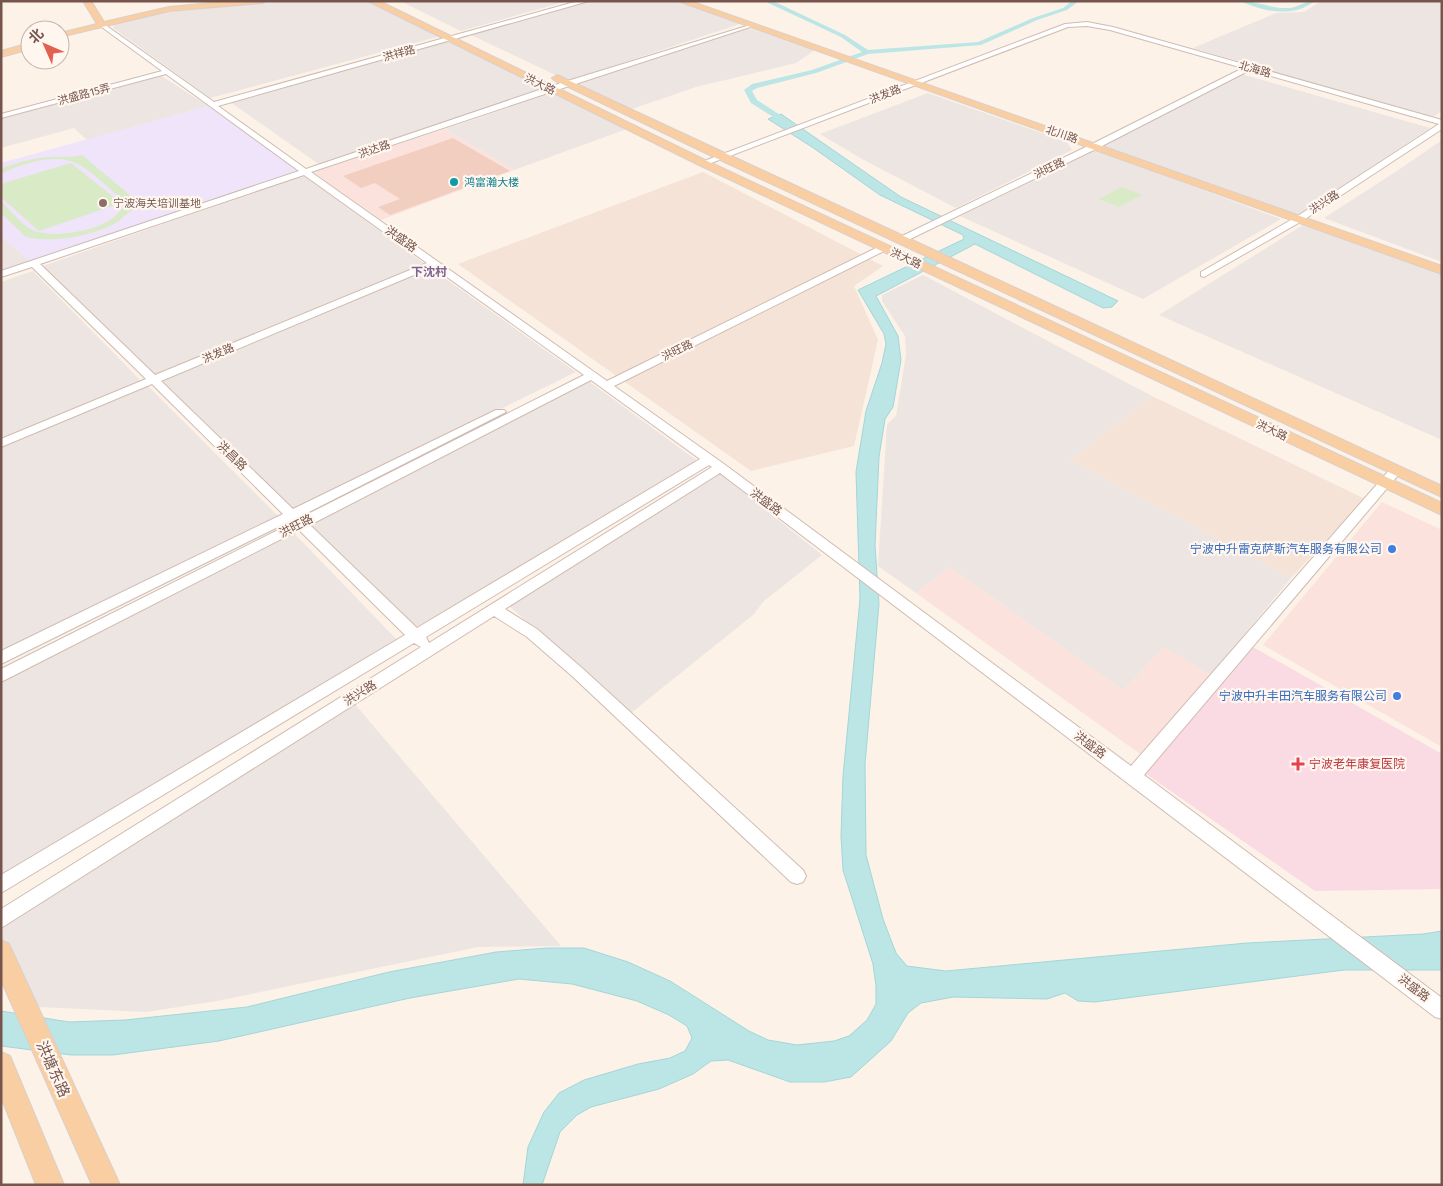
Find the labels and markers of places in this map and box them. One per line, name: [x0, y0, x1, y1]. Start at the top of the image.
marker: 鸿富瀚大楼: [448, 176, 460, 188]
place label: 鸿富瀚大楼: [464, 176, 519, 189]
marker: 宁波海关培训基地: [97, 197, 109, 209]
place label: 宁波海关培训基地: [113, 197, 201, 210]
place label: 宁波中升雷克萨斯汽车服务有限公司: [1190, 542, 1382, 556]
marker: 宁波中升雷克萨斯汽车服务有限公司: [1386, 543, 1398, 555]
place label: 宁波中升丰田汽车服务有限公司: [1219, 689, 1387, 703]
marker: 宁波中升丰田汽车服务有限公司: [1391, 690, 1403, 702]
marker: 宁波老年康复医院: [1291, 757, 1305, 771]
place label: 宁波老年康复医院: [1309, 757, 1405, 771]

